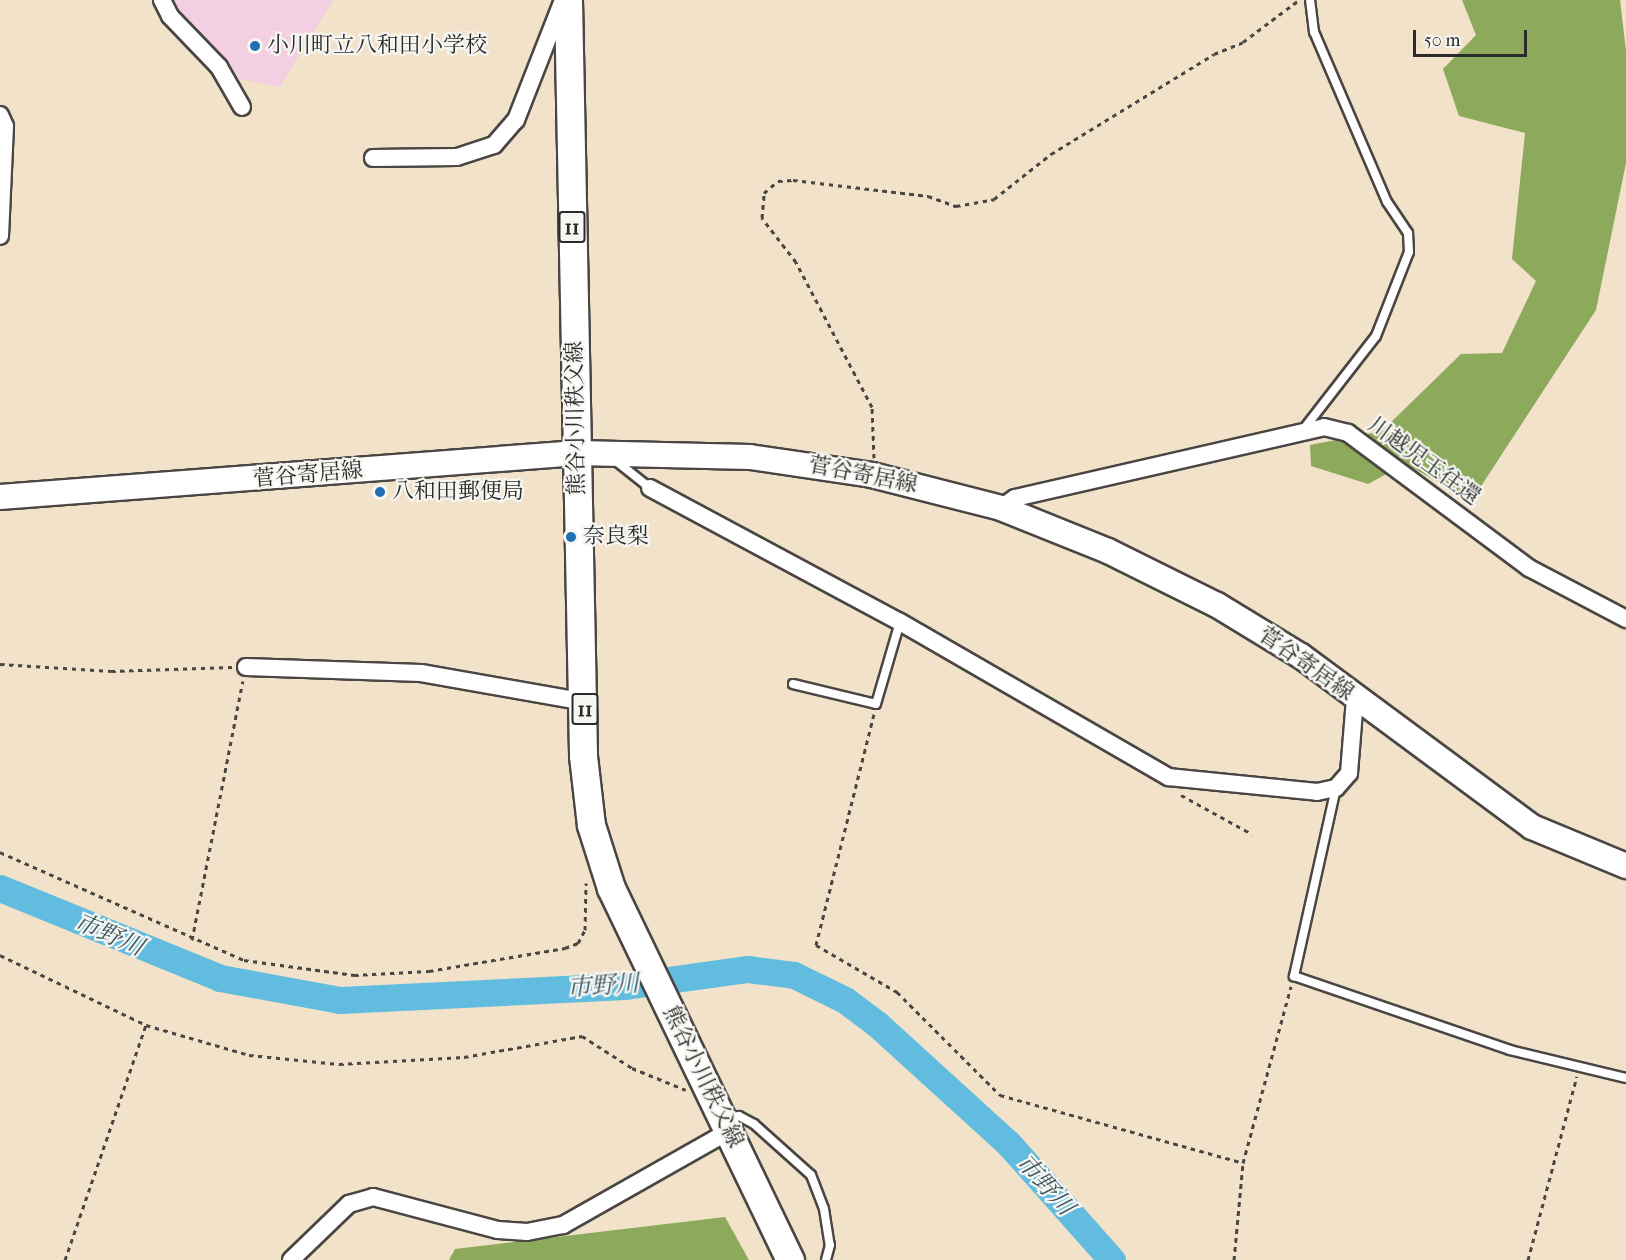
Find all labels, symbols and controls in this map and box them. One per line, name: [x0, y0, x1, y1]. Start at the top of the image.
scale bar: [1416, 18, 1530, 56]
text: 50 m: [1424, 30, 1460, 51]
place label: 小川町立八和田小学校: [267, 33, 487, 59]
marker: 小川町立八和田小学校: [248, 39, 262, 53]
road number: 11: [558, 209, 586, 245]
street label: 熊谷小川秩父線: [561, 341, 591, 495]
street label: 川越児玉往還: [1363, 412, 1485, 510]
street label: 菅谷寄居線: [806, 452, 920, 498]
street label: 菅谷寄居線: [252, 457, 364, 493]
place label: 八和田郵便局: [392, 479, 524, 505]
marker: 八和田郵便局: [373, 485, 387, 499]
place label: 奈良梨: [583, 524, 649, 550]
marker: 奈良梨: [564, 530, 578, 544]
street label: 菅谷寄居線: [1253, 622, 1359, 706]
road number: 11: [572, 691, 598, 727]
water label: 市野川: [70, 908, 148, 962]
water label: 市野川: [566, 969, 640, 1003]
street label: 熊谷小川秩父線: [657, 1002, 749, 1152]
water label: 市野川: [1010, 1149, 1080, 1221]

